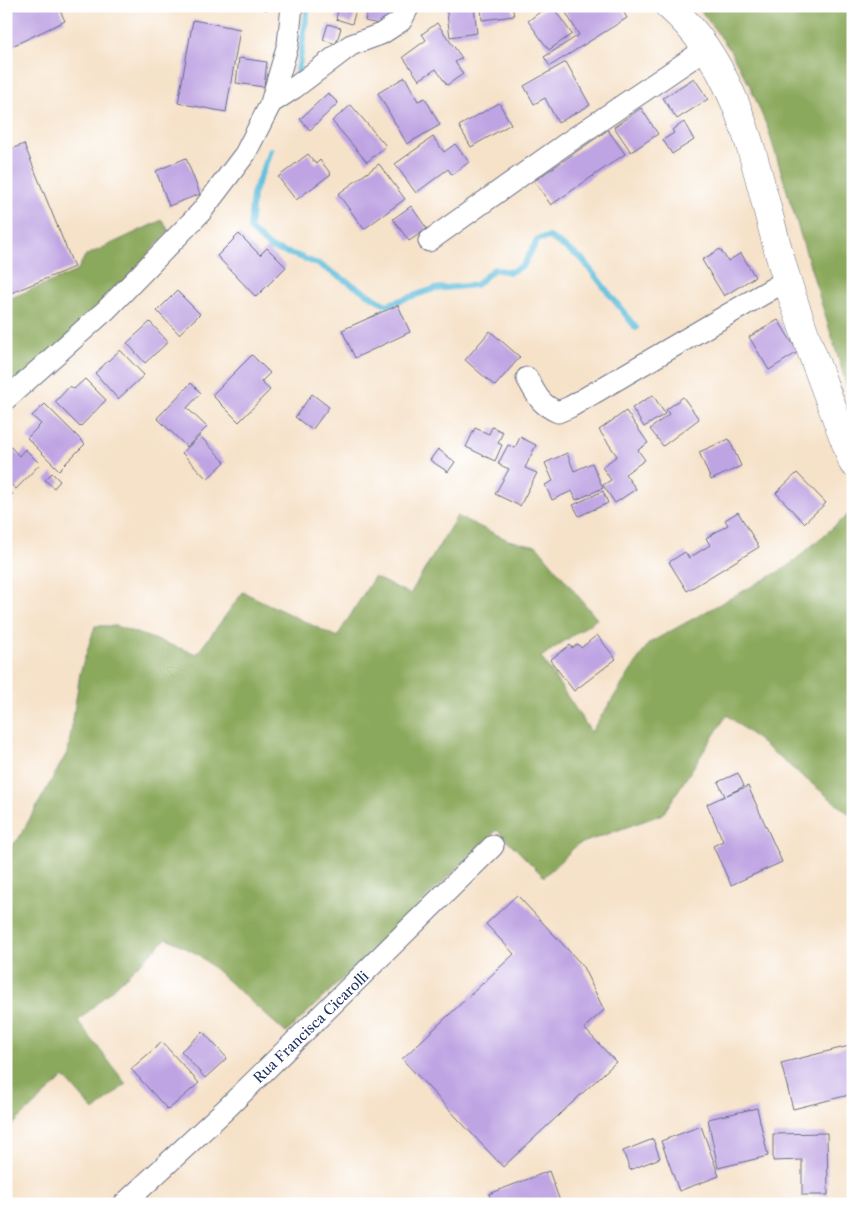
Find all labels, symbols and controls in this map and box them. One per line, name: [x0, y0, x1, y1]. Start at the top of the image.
street label: Rua Francisca Cicarolli: [250, 967, 372, 1087]

